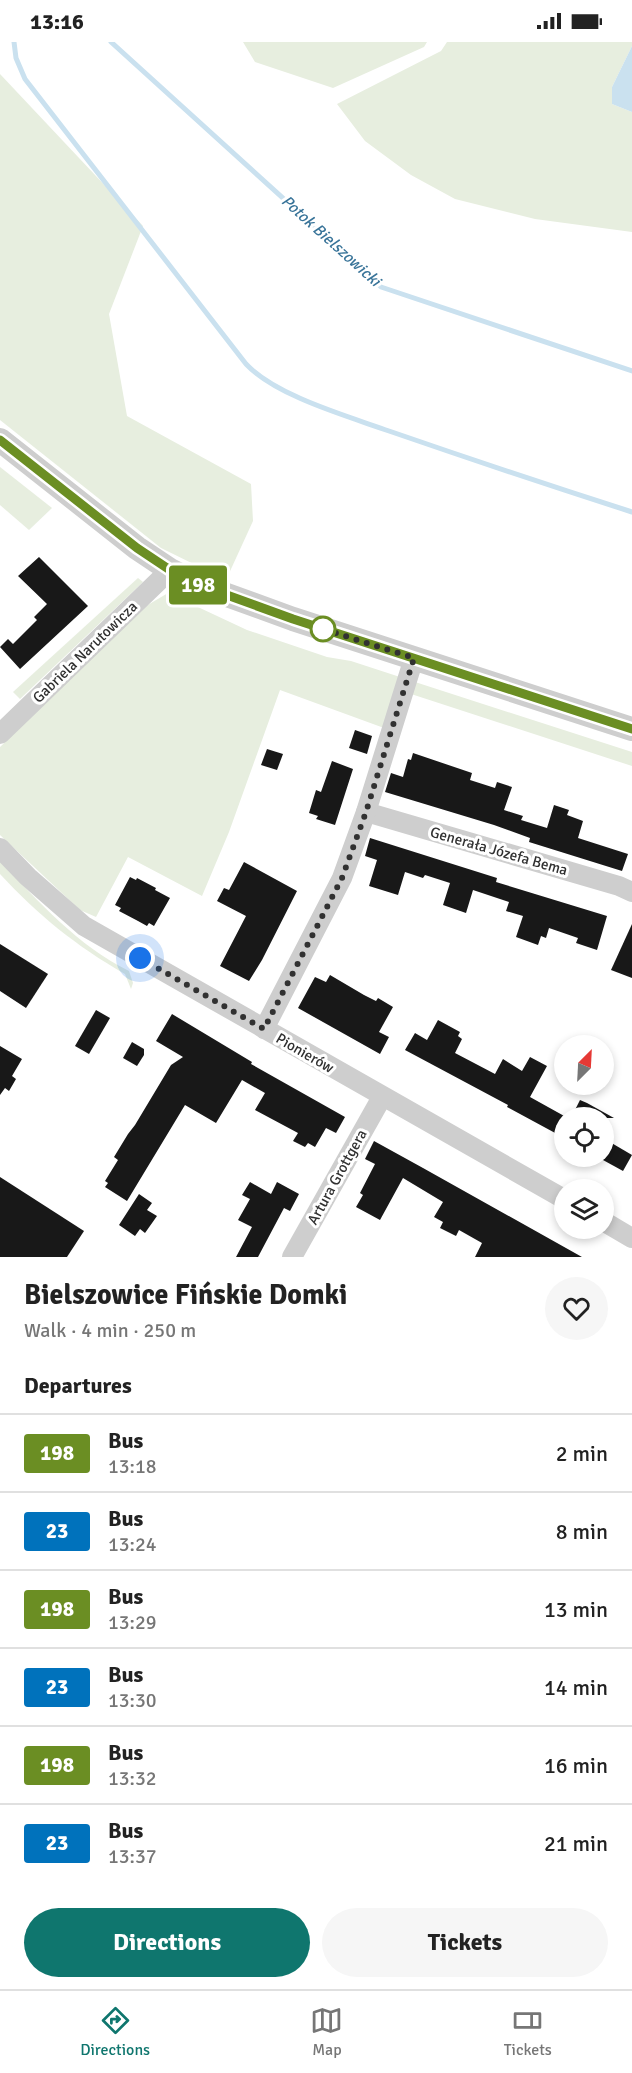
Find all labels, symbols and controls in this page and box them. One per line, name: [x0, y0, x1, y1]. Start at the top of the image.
text: 13:16: [30, 8, 84, 35]
water label: Potok Bielszowicki: [277, 191, 386, 292]
line badge: 198: [164, 566, 232, 604]
text: 198: [181, 572, 215, 598]
street label: Gabriela Narutowicza: [29, 597, 141, 707]
unlabelled marker: [310, 616, 336, 642]
street label: Generała Józefa Bema: [428, 823, 570, 879]
your location: [125, 943, 155, 973]
street label: Pionierów: [273, 1029, 337, 1077]
north arrow: [554, 1035, 614, 1095]
map controls: [554, 1035, 614, 1239]
button: locate: [554, 1107, 614, 1167]
street label: Artura Grottgera: [303, 1126, 371, 1228]
button: layers: [554, 1179, 614, 1239]
button: heart: [545, 1277, 608, 1340]
text: Bielszowice Fińskie Domki: [24, 1278, 347, 1312]
text: Walk · 4 min · 250 m: [24, 1318, 196, 1343]
text: Departures: [24, 1372, 132, 1399]
text: Bus: [108, 1427, 143, 1454]
text: 198: [40, 1440, 74, 1466]
text: 2 min: [556, 1440, 608, 1467]
text: 13:18: [108, 1454, 157, 1479]
text: Bus: [108, 1505, 143, 1532]
text: 23: [46, 1518, 68, 1544]
text: 8 min: [556, 1518, 608, 1545]
text: 13:24: [108, 1532, 157, 1557]
text: Bus: [108, 1583, 143, 1610]
text: 198: [40, 1596, 74, 1622]
text: 13 min: [544, 1596, 608, 1623]
text: 13:29: [108, 1610, 157, 1635]
text: Bus: [108, 1661, 143, 1688]
text: 23: [46, 1674, 68, 1700]
text: 14 min: [544, 1674, 608, 1701]
text: 13:30: [108, 1688, 157, 1713]
text: Bus: [108, 1739, 143, 1766]
text: 198: [40, 1752, 74, 1778]
text: 16 min: [544, 1752, 608, 1779]
text: 13:32: [108, 1766, 157, 1791]
text: Bus: [108, 1817, 143, 1844]
text: 23: [46, 1830, 68, 1856]
text: 21 min: [544, 1830, 608, 1857]
text: 13:37: [108, 1844, 157, 1869]
button: Directions: [24, 1908, 310, 1977]
button: Tickets: [322, 1908, 608, 1977]
tab: Directions: [80, 2004, 150, 2060]
tab: Map: [310, 2004, 343, 2060]
tab: Tickets: [504, 2004, 552, 2060]

